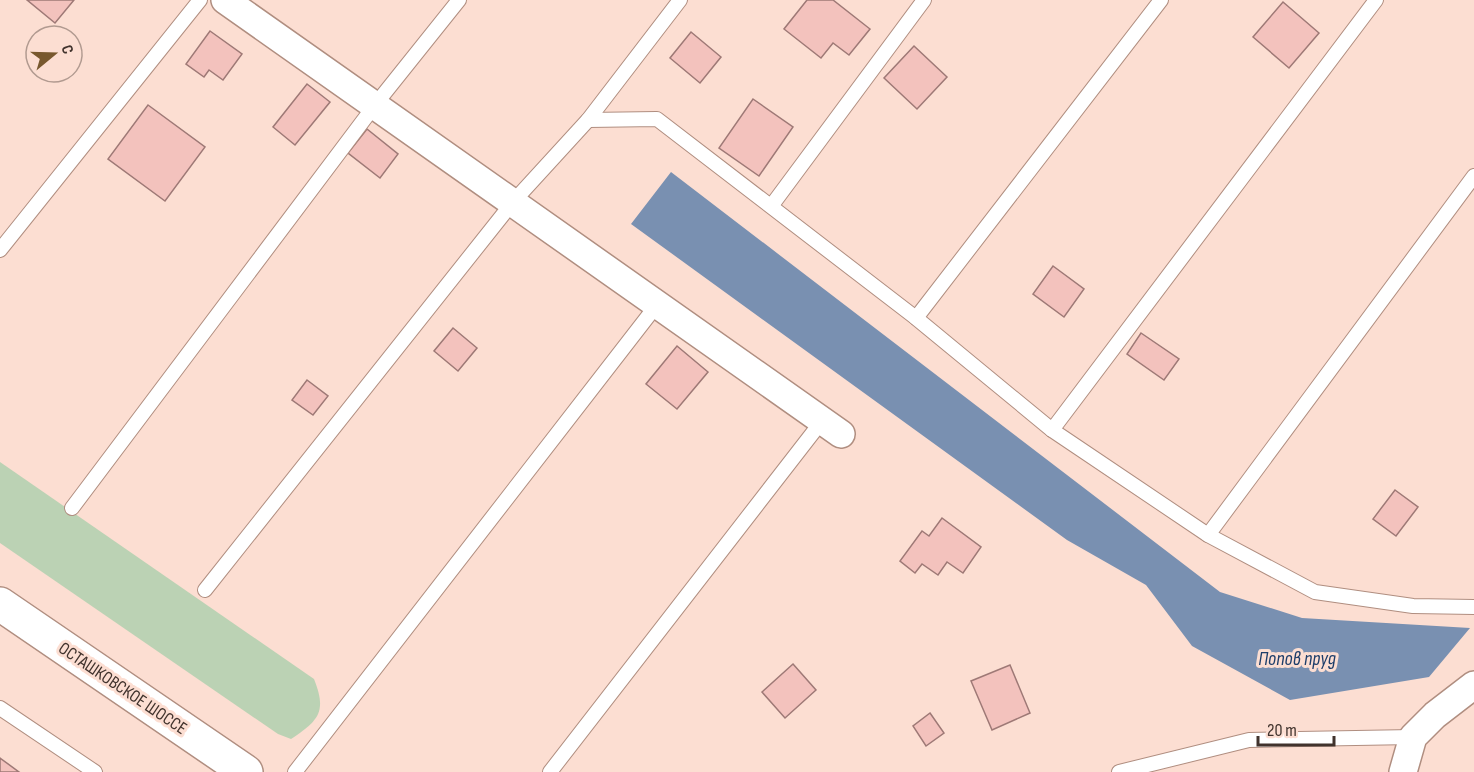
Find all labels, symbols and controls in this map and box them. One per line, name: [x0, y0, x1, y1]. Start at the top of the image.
north arrow: [24, 24, 84, 84]
text: С: [56, 43, 77, 57]
street label: ОСТАШКОВСКОЕ ШОССЕ: [55, 638, 191, 739]
water label: Попов пруд: [1258, 647, 1336, 671]
scale bar: [1258, 709, 1334, 747]
text: 20 m: [1267, 720, 1297, 741]

